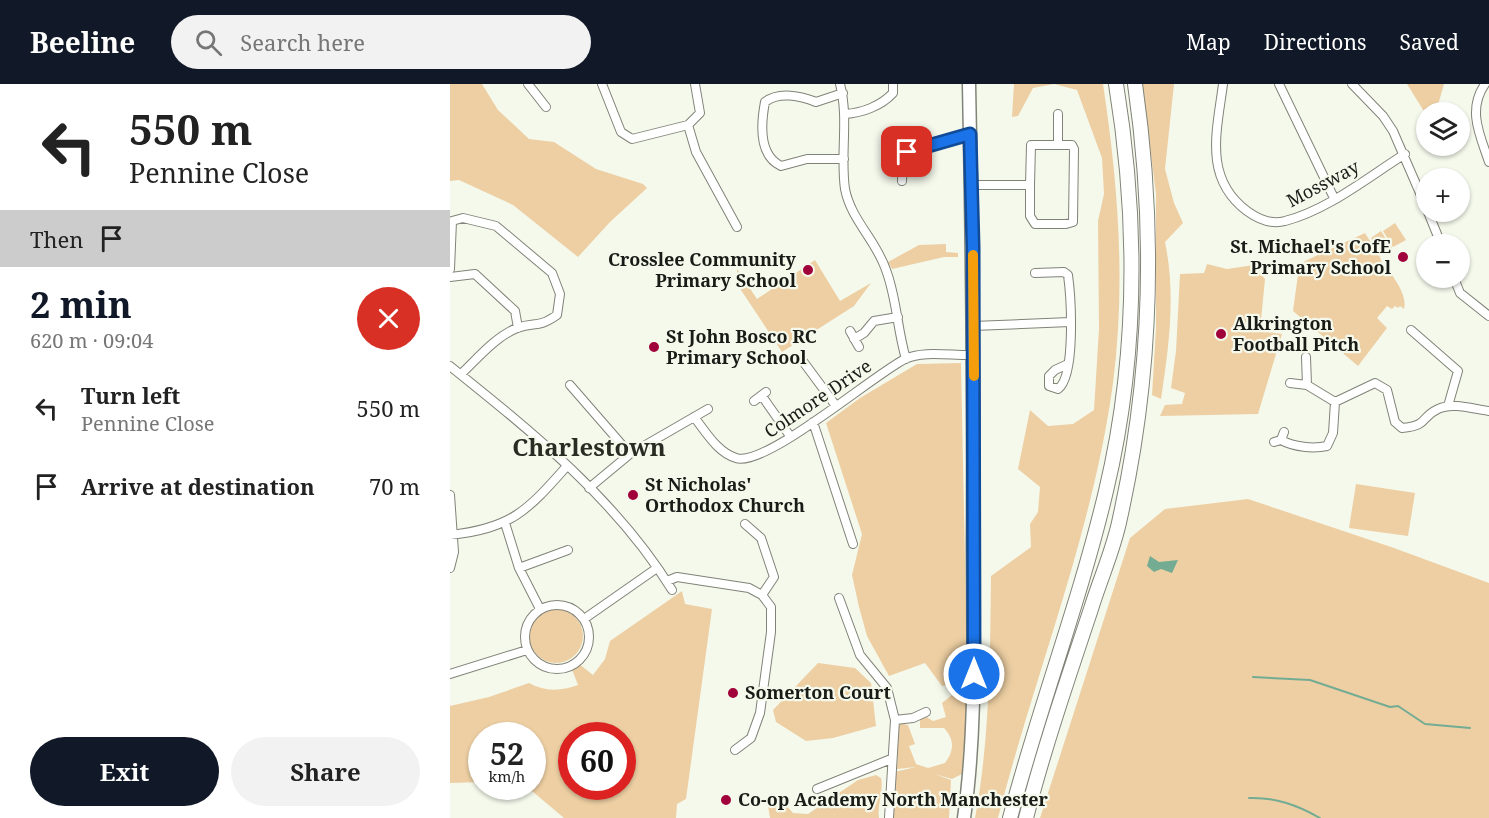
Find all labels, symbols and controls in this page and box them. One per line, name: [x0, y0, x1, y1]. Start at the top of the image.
search box: [171, 15, 591, 69]
text: Beeline: [30, 23, 135, 61]
icon: search: [192, 26, 225, 59]
text: Search here: [240, 27, 365, 57]
text: Map: [1186, 28, 1231, 56]
text: Directions: [1264, 28, 1366, 56]
text: Saved: [1399, 28, 1459, 56]
text: 550 m: [129, 100, 253, 157]
map controls: [1416, 102, 1470, 288]
button: layers: [1416, 102, 1470, 156]
icon: left: [30, 108, 108, 186]
pin: [881, 126, 932, 177]
icon: arrive: [890, 135, 923, 168]
text: Pennine Close: [129, 154, 309, 191]
street label: Mossway: [1282, 154, 1364, 212]
button: +: [1416, 168, 1470, 222]
icon: arrive: [95, 222, 128, 255]
text: Then: [30, 224, 83, 254]
place label: St. Michael's CofE Primary School: [1230, 234, 1392, 279]
button: −: [1416, 234, 1470, 288]
place label: Crosslee Community Primary School: [608, 247, 797, 292]
marker: St. Michael's CofE Primary School: [1396, 250, 1410, 264]
marker: Crosslee Community Primary School: [801, 263, 815, 277]
text: 2 min: [30, 280, 132, 329]
button: close: [357, 287, 420, 350]
place label: Alkrington Football Pitch: [1233, 311, 1359, 356]
place label: St John Bosco RC Primary School: [666, 324, 817, 369]
text: 620 m · 09:04: [30, 327, 153, 354]
marker: Alkrington Football Pitch: [1214, 327, 1228, 341]
marker: St John Bosco RC Primary School: [647, 340, 661, 354]
street label: Colmore Drive: [759, 353, 876, 443]
text: Turn left: [81, 380, 180, 410]
icon: left: [30, 392, 63, 425]
text: 550 m: [357, 393, 420, 423]
text: Pennine Close: [81, 410, 215, 437]
district label: Charlestown: [512, 430, 666, 463]
icon: arrive: [30, 470, 63, 503]
text: Arrive at destination: [81, 471, 315, 501]
text: 70 m: [369, 471, 420, 501]
place label: St Nicholas' Orthodox Church: [645, 472, 805, 517]
marker: St Nicholas' Orthodox Church: [626, 488, 640, 502]
position arrow: [942, 642, 1006, 706]
place label: Somerton Court: [745, 680, 891, 704]
marker: Somerton Court: [726, 686, 740, 700]
speed limit sign: 60: [558, 722, 636, 800]
text: 52: [490, 733, 524, 774]
button: Exit: [30, 737, 219, 806]
button: Share: [231, 737, 420, 806]
text: km/h: [489, 766, 525, 786]
place label: Co-op Academy North Manchester: [738, 787, 1049, 811]
marker: Co-op Academy North Manchester: [719, 793, 733, 807]

